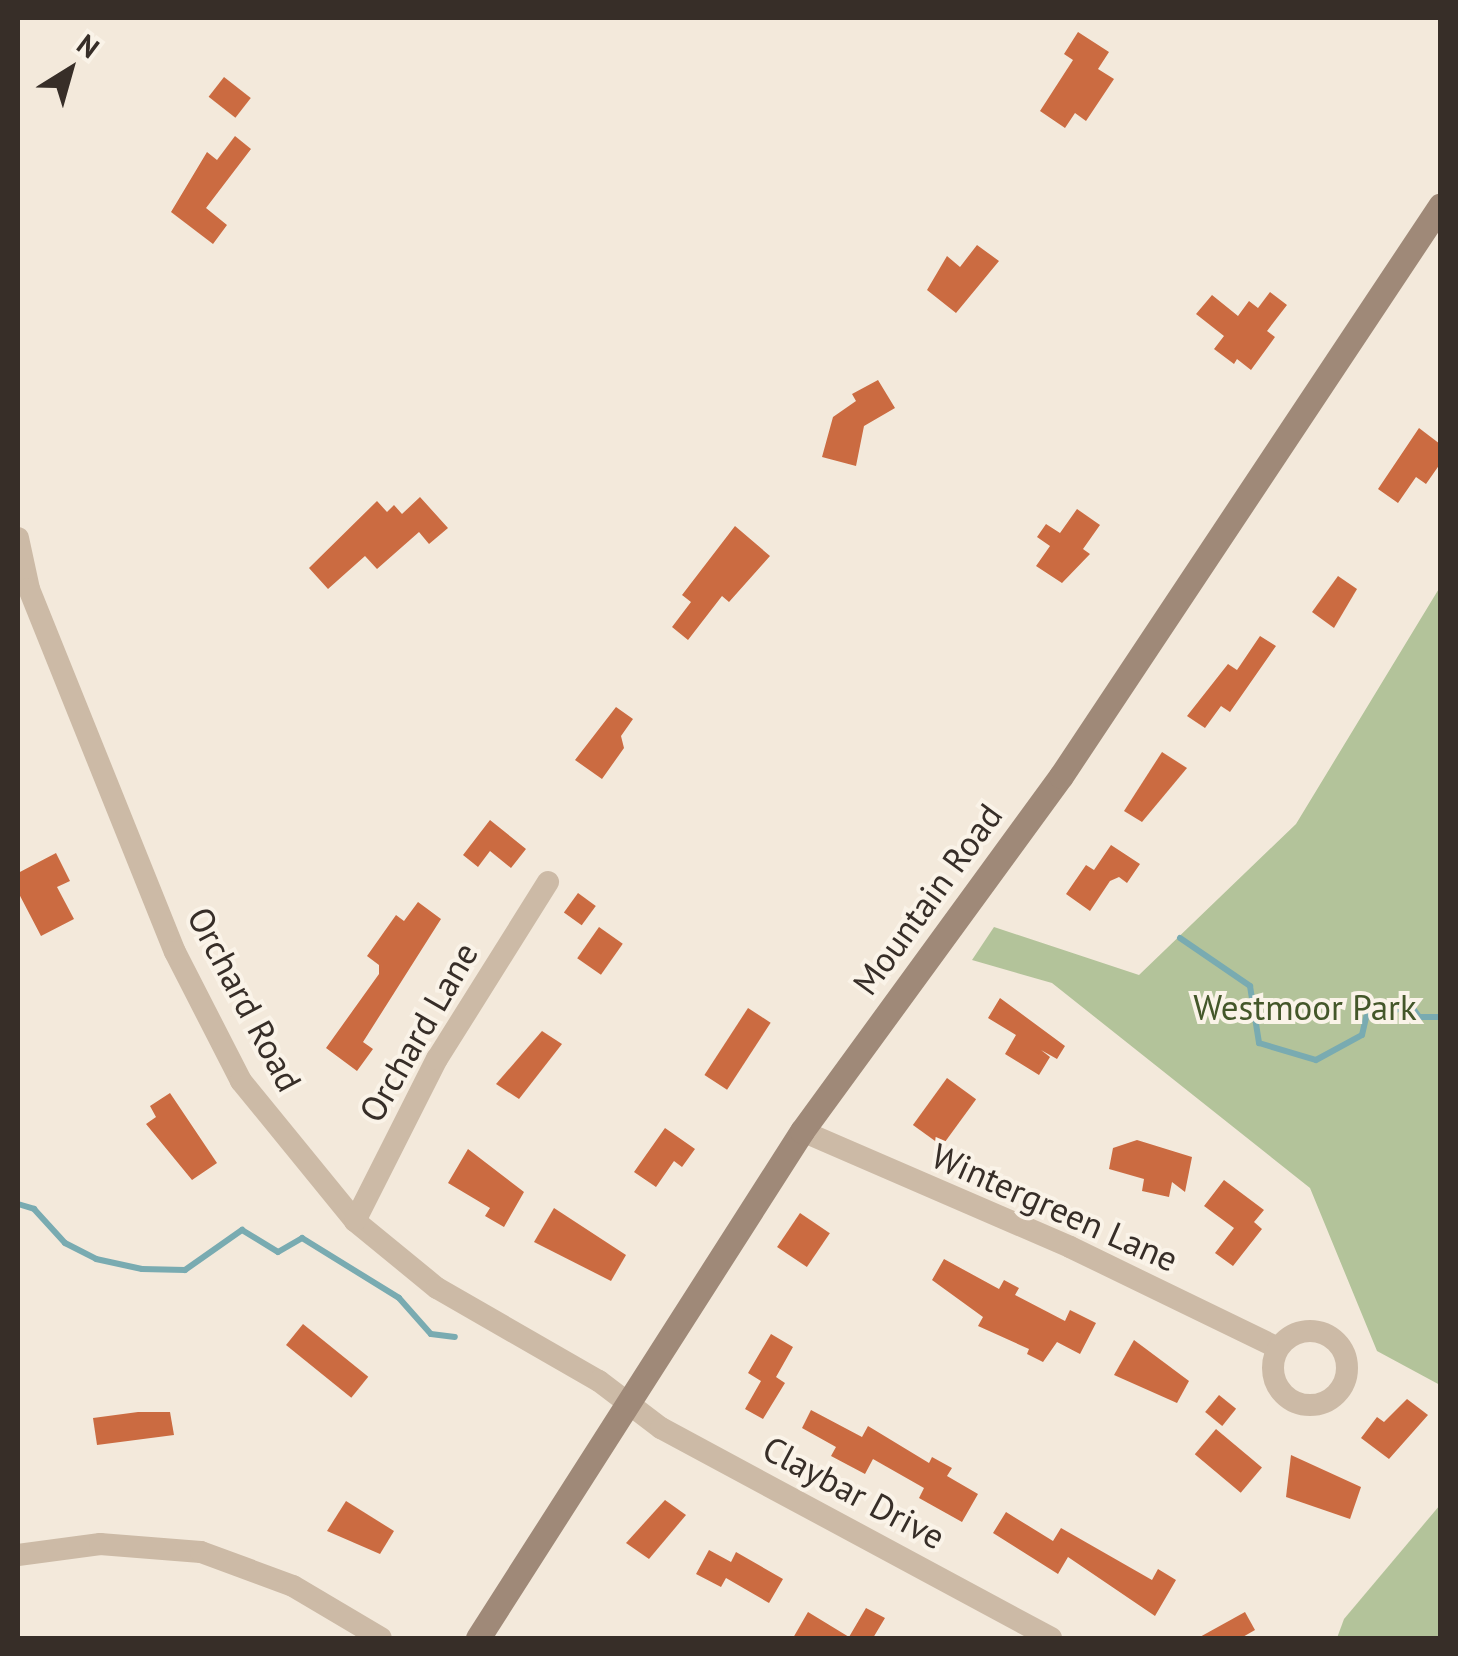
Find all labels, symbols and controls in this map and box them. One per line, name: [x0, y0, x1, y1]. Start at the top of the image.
north arrow: [20, 20, 120, 120]
text: N: [70, 25, 107, 66]
street label: Mountain Road: [844, 795, 1010, 1003]
street label: Orchard Road: [179, 900, 311, 1098]
street label: Orchard Lane: [350, 935, 486, 1129]
park label: Westmoor Park: [1193, 986, 1417, 1028]
street label: Wintergreen Lane: [926, 1134, 1184, 1280]
street label: Claybar Drive: [756, 1427, 952, 1557]

